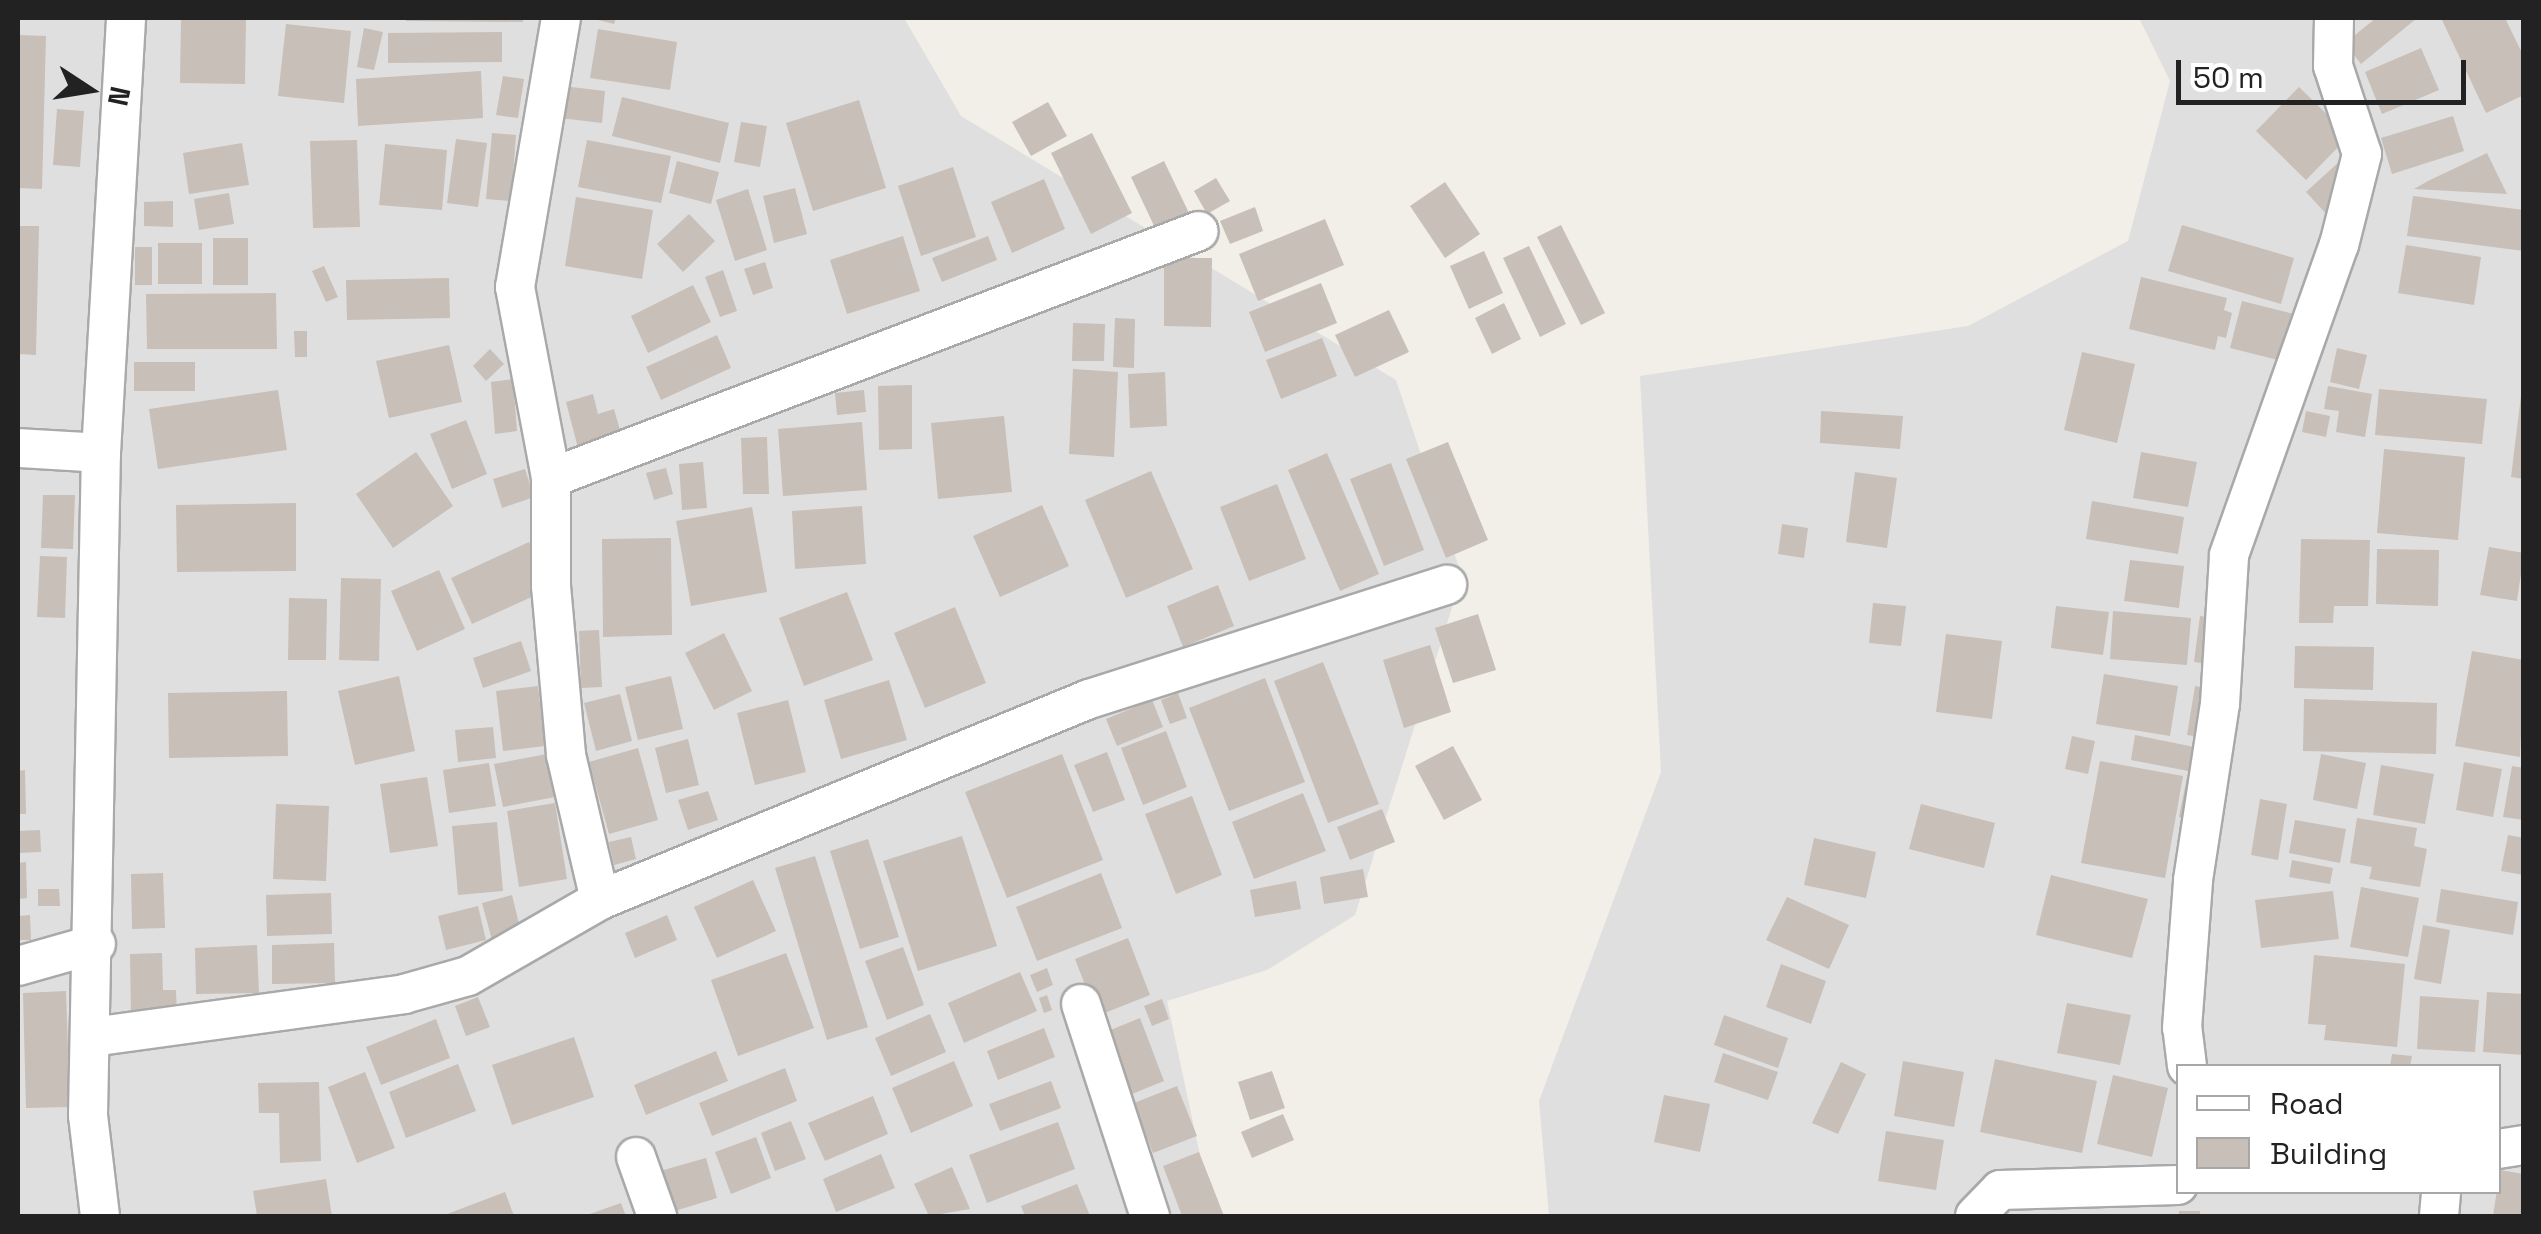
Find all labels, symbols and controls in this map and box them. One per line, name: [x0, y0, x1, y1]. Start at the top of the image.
north arrow: [40, 40, 140, 140]
scale bar: [2181, 40, 2471, 102]
text: 50 m: [2193, 58, 2264, 97]
text: N: [100, 83, 139, 109]
legend: [2176, 1064, 2501, 1194]
text: Road: [2270, 1084, 2344, 1123]
text: Building: [2270, 1134, 2387, 1173]

